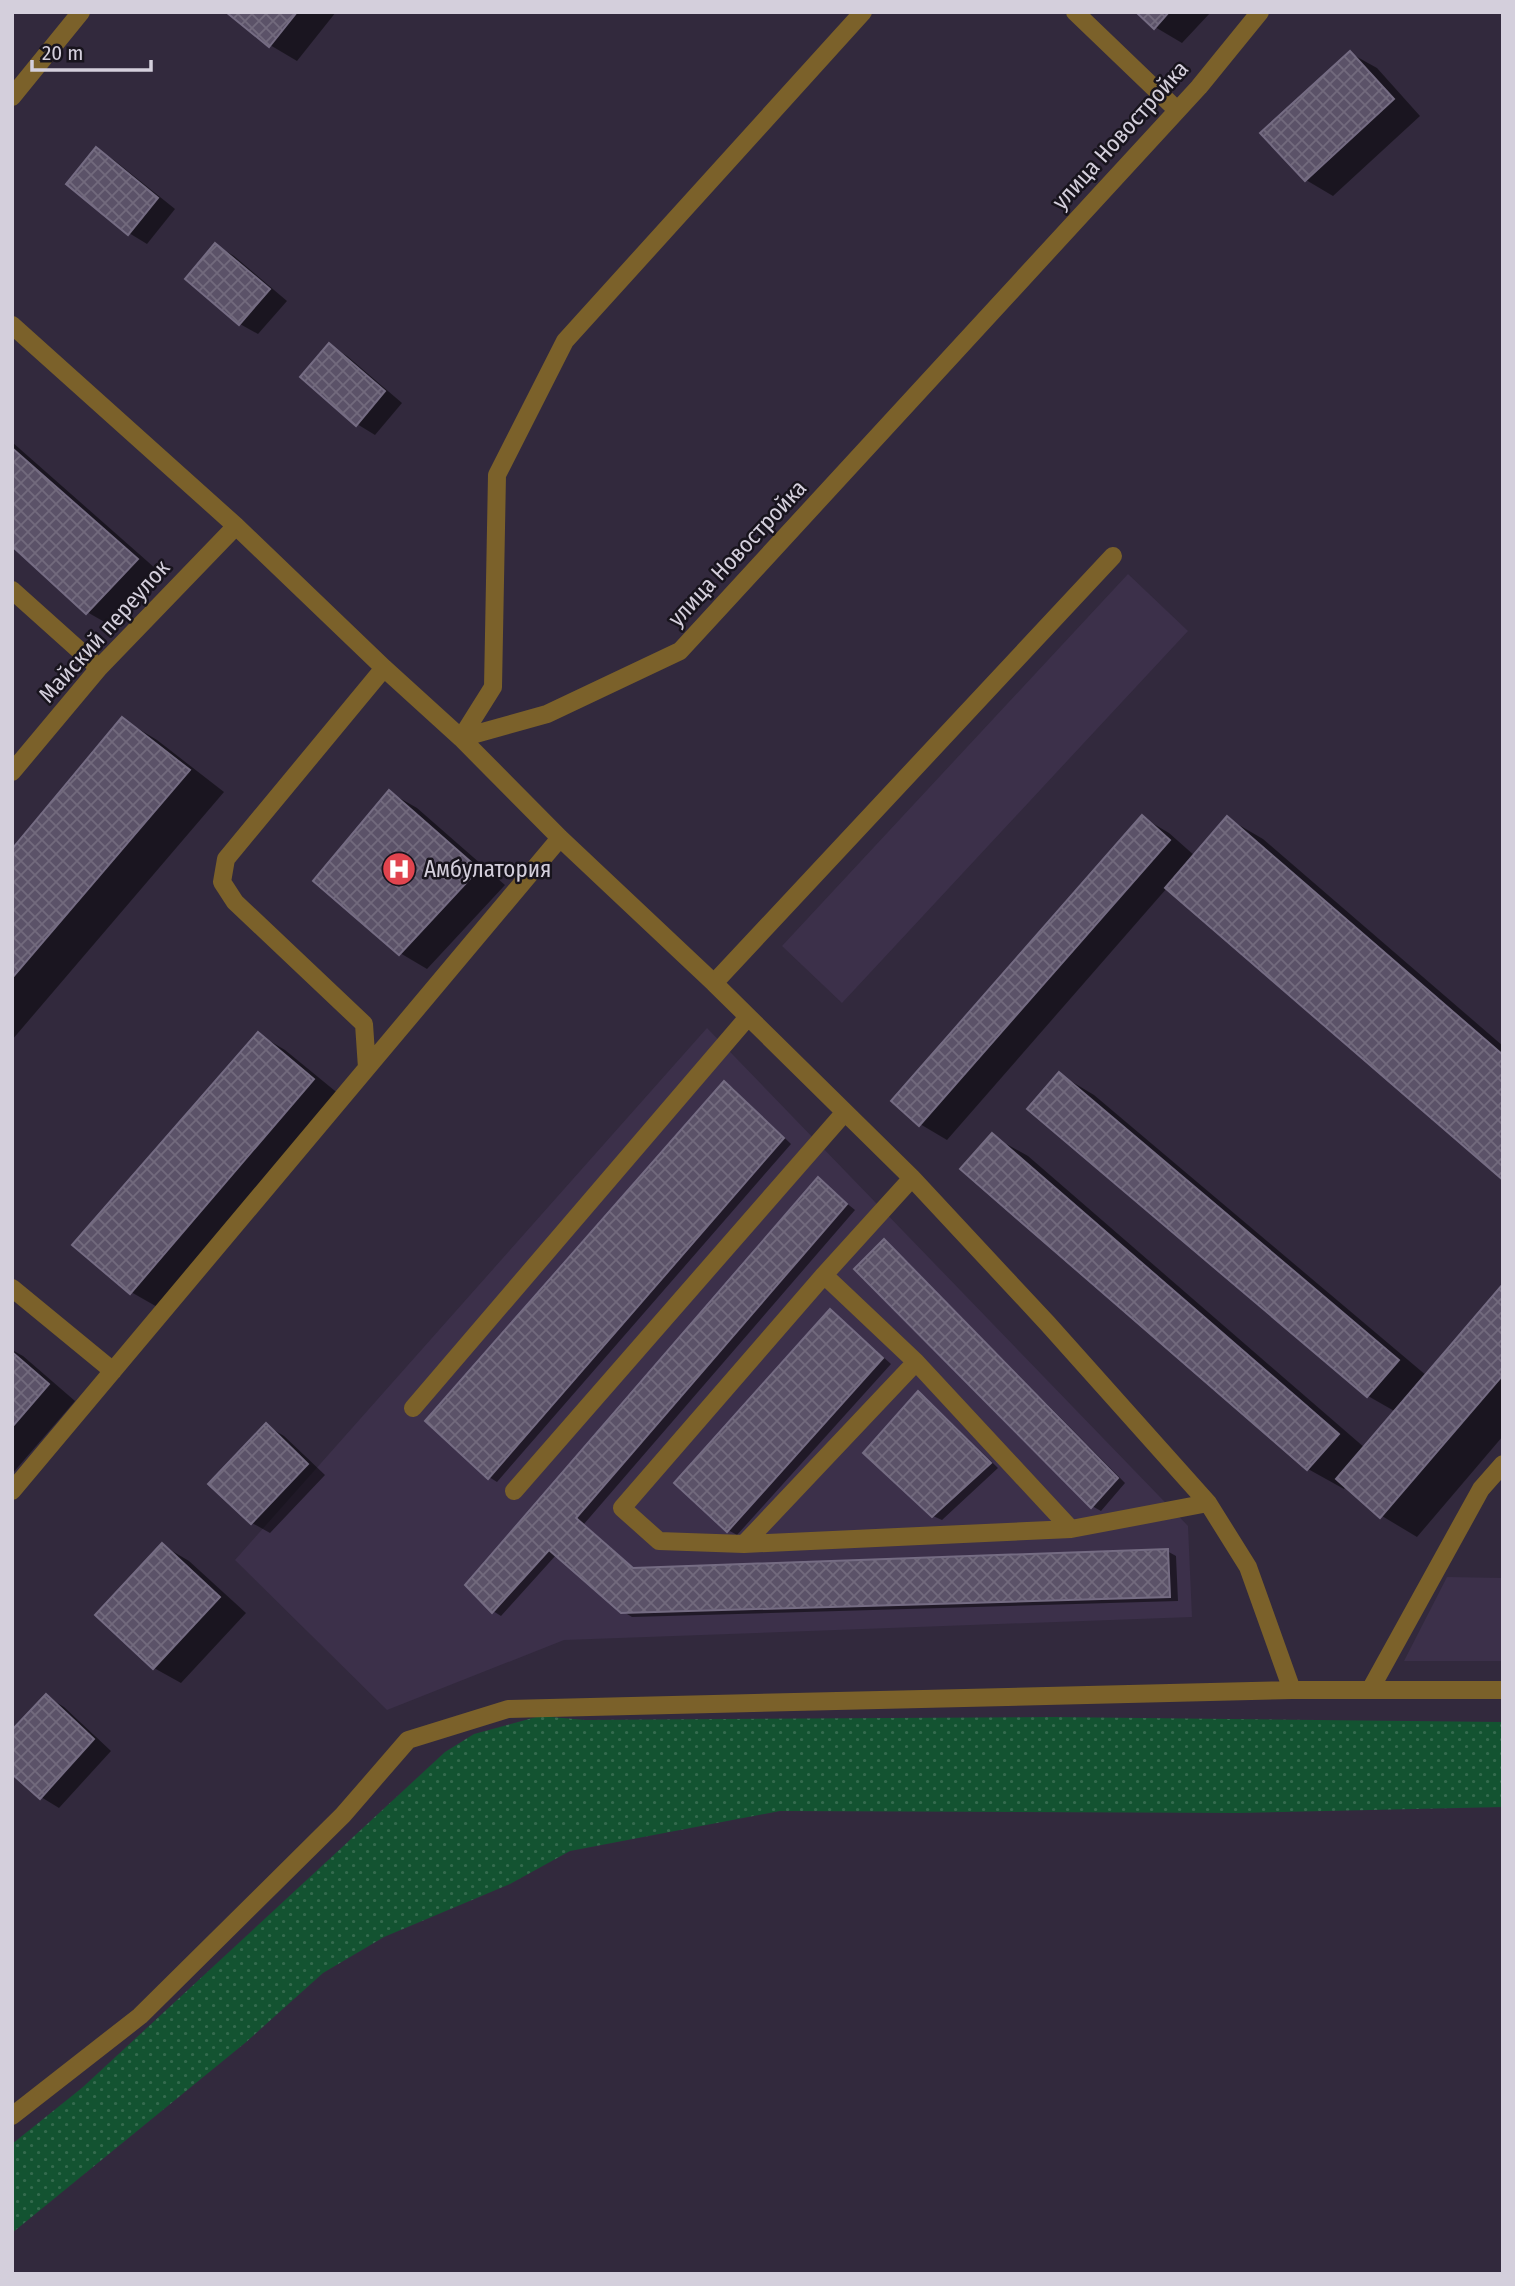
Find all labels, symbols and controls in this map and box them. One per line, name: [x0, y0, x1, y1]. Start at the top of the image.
scale bar: [32, 28, 150, 72]
text: 20 m: [42, 40, 83, 66]
street label: улица Новостройка: [1046, 55, 1194, 215]
street label: улица Новостройка: [662, 474, 812, 632]
street label: Майский переулок: [33, 554, 176, 708]
hospital icon: Амбулатория: [380, 850, 418, 888]
place label: Амбулатория: [424, 855, 551, 883]

